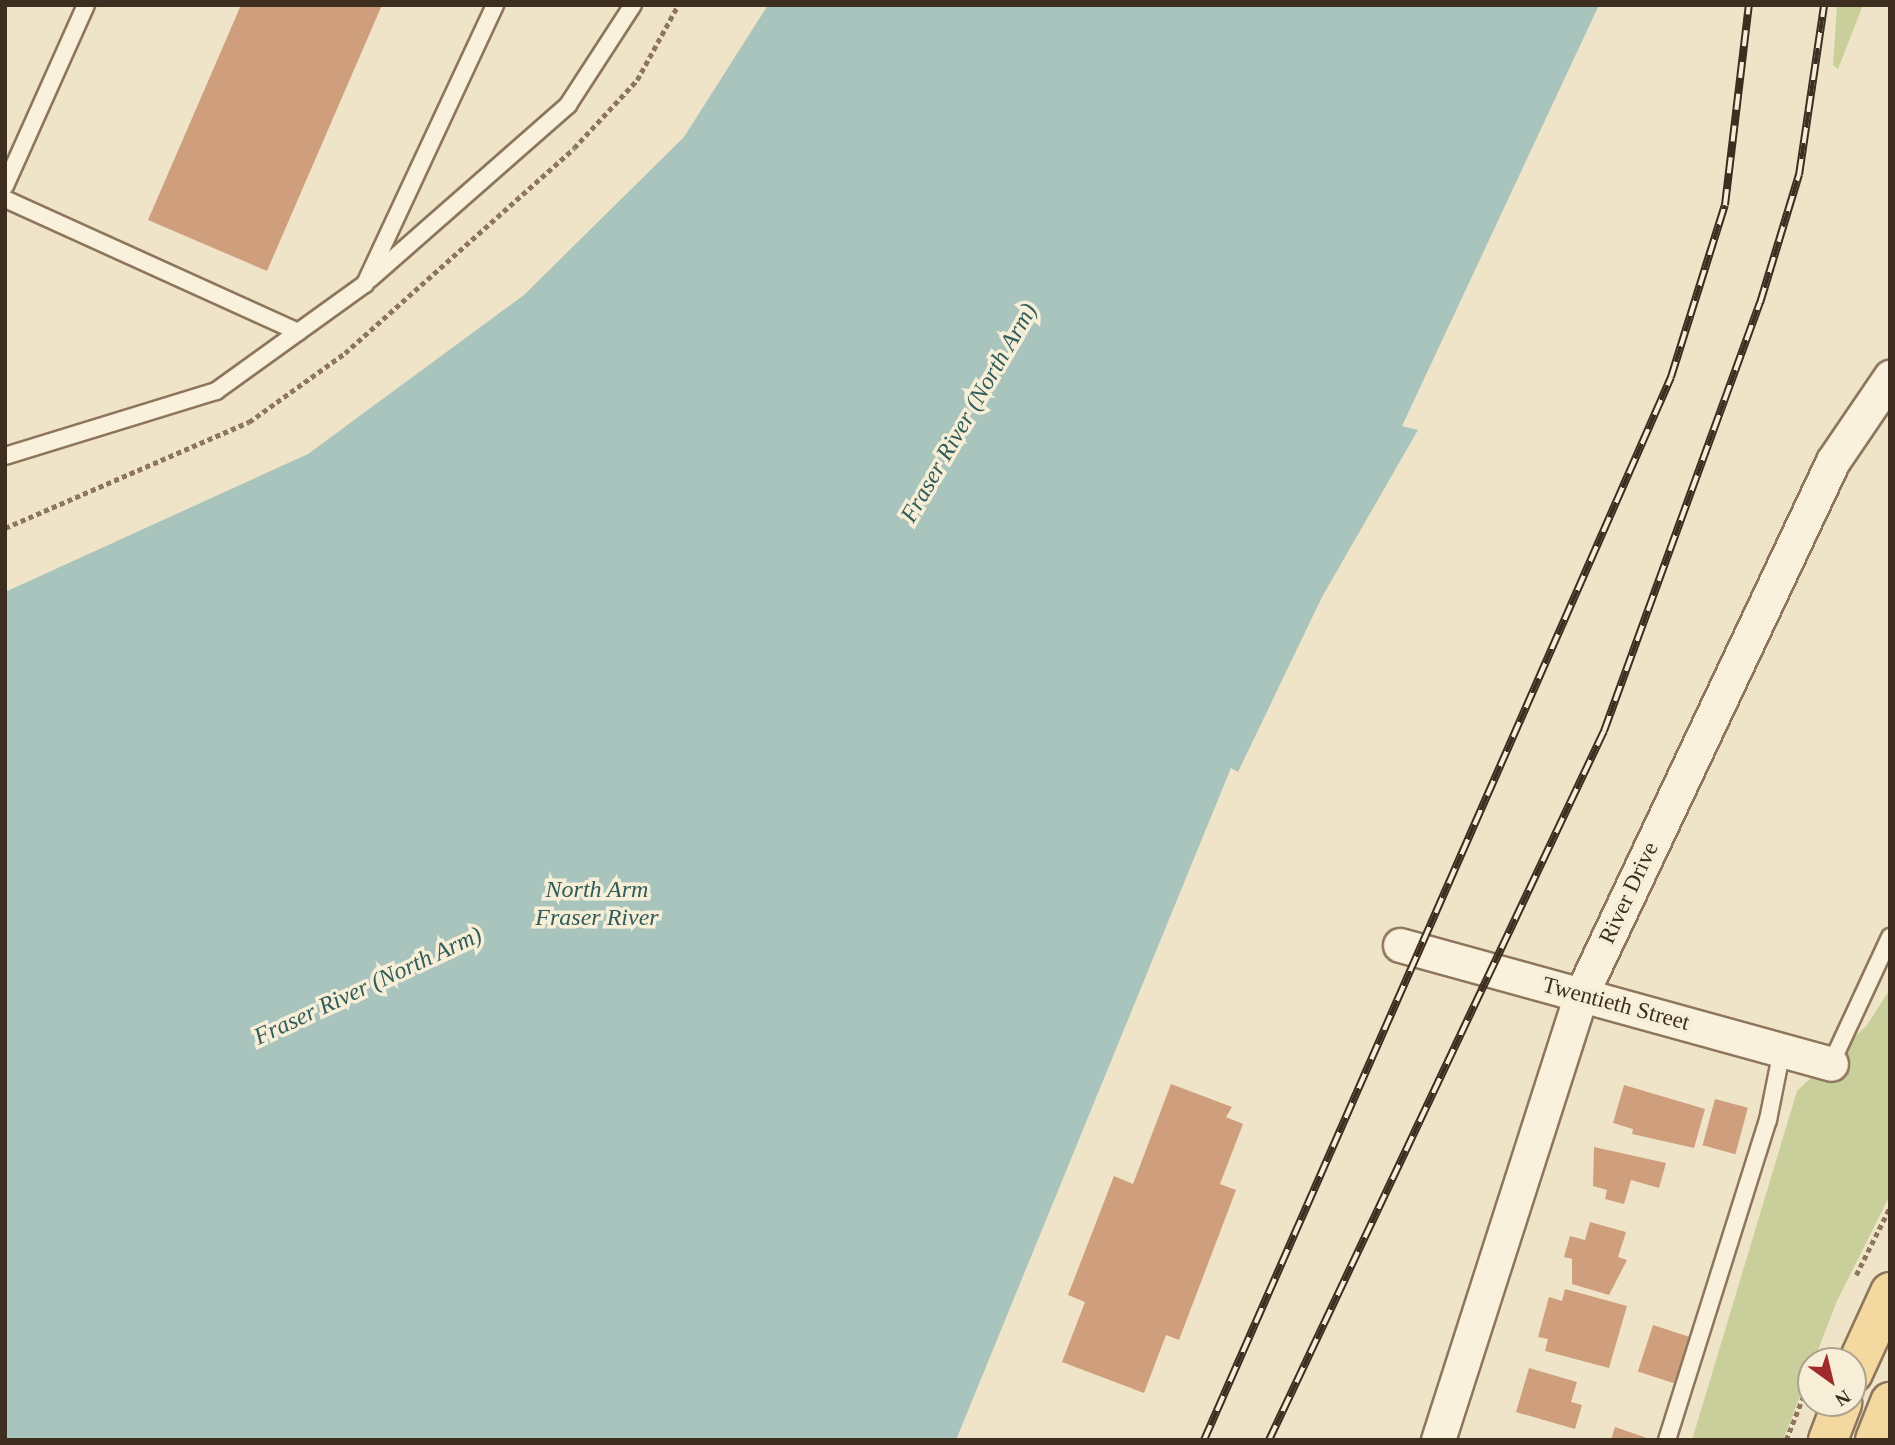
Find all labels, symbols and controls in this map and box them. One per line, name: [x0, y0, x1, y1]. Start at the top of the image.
water label: Fraser River (North Arm): [894, 298, 1044, 528]
street label: River Drive: [1593, 838, 1665, 948]
water label: North Arm Fraser River: [535, 876, 659, 932]
water label: Fraser River (North Arm): [249, 920, 487, 1052]
street label: Twentieth Street: [1539, 971, 1693, 1037]
north arrow: [1797, 1347, 1867, 1417]
text: N: [1831, 1386, 1854, 1411]

